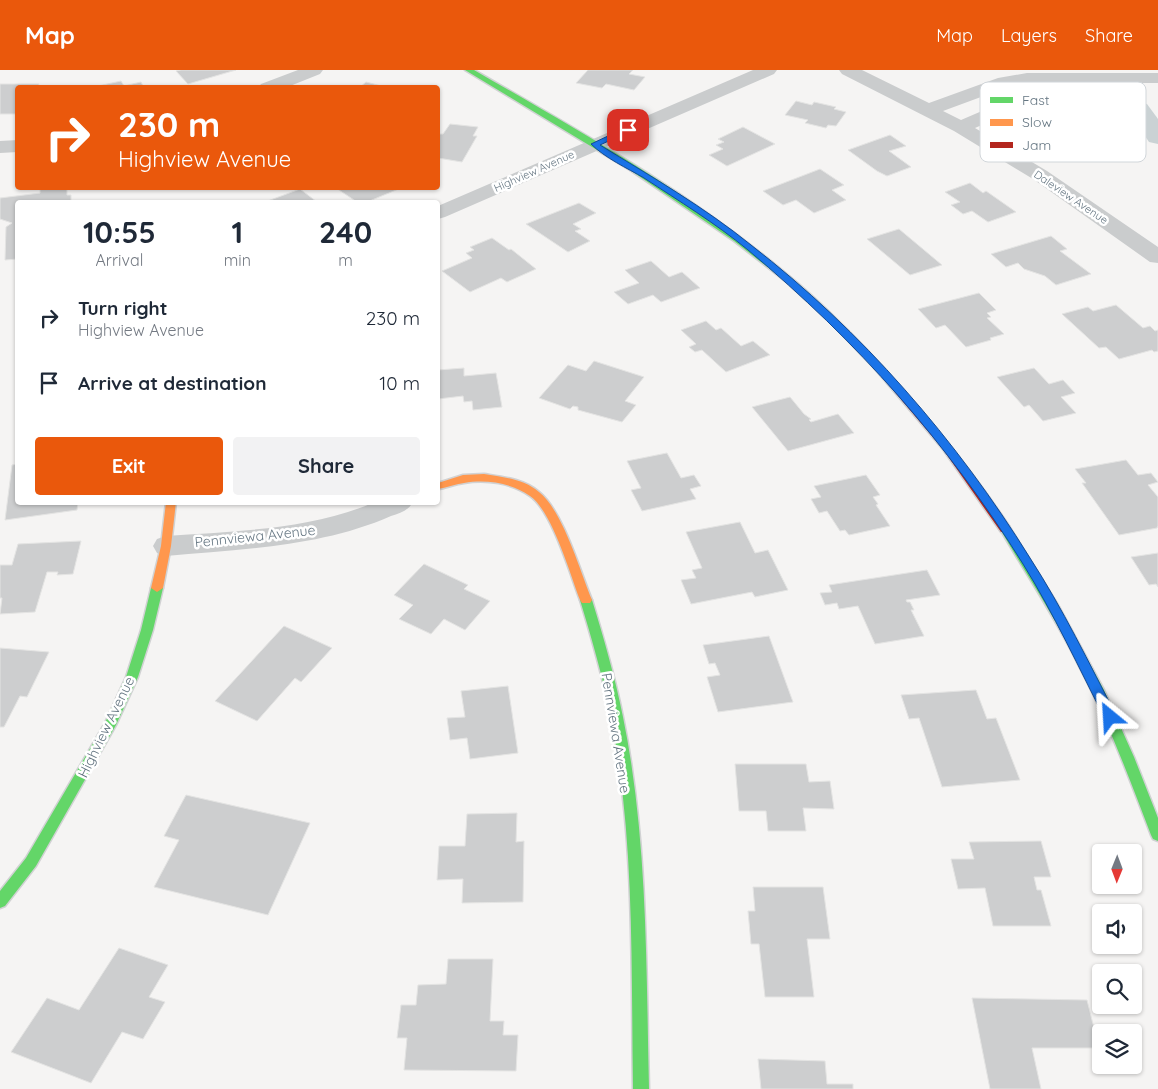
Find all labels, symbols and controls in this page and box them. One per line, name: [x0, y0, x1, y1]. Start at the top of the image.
text: Map: [25, 20, 75, 50]
text: Map: [936, 24, 973, 47]
text: Layers: [1001, 24, 1057, 47]
text: Share: [1085, 24, 1133, 47]
legend: [980, 82, 1146, 162]
text: Fast: [1022, 91, 1050, 109]
text: 230 m: [118, 102, 220, 146]
icon: right: [35, 105, 100, 170]
pin: [607, 109, 649, 151]
text: Slow: [1022, 113, 1052, 131]
icon: arrive: [614, 116, 642, 144]
text: Jam: [1022, 136, 1051, 154]
text: Highview Avenue: [118, 145, 291, 173]
street label: Highview Avenue: [492, 147, 576, 195]
street label: Daleview Avenue: [1031, 167, 1111, 227]
text: 10:55: [83, 213, 156, 251]
text: 1: [232, 213, 243, 251]
text: 240: [319, 213, 372, 251]
text: Arrival: [95, 250, 143, 270]
text: min: [224, 250, 251, 270]
text: m: [338, 250, 353, 270]
text: Turn right: [78, 296, 167, 320]
icon: right: [35, 304, 63, 332]
text: 230 m: [366, 306, 420, 330]
text: Highview Avenue: [78, 320, 204, 340]
icon: arrive: [35, 369, 63, 397]
text: Arrive at destination: [78, 371, 267, 395]
text: 10 m: [379, 371, 420, 395]
button: Exit: [35, 437, 223, 495]
button: Share: [233, 437, 420, 495]
street label: Pennviewa Avenue: [194, 521, 316, 551]
street label: Pennviewa Avenue: [598, 672, 634, 794]
street label: Highview Avenue: [74, 673, 138, 780]
position arrow: [1083, 690, 1135, 742]
north arrow: [1092, 844, 1142, 894]
map controls: [1092, 844, 1142, 1074]
button: sound: [1092, 904, 1142, 954]
button: search: [1092, 964, 1142, 1014]
button: layers: [1092, 1024, 1142, 1074]

